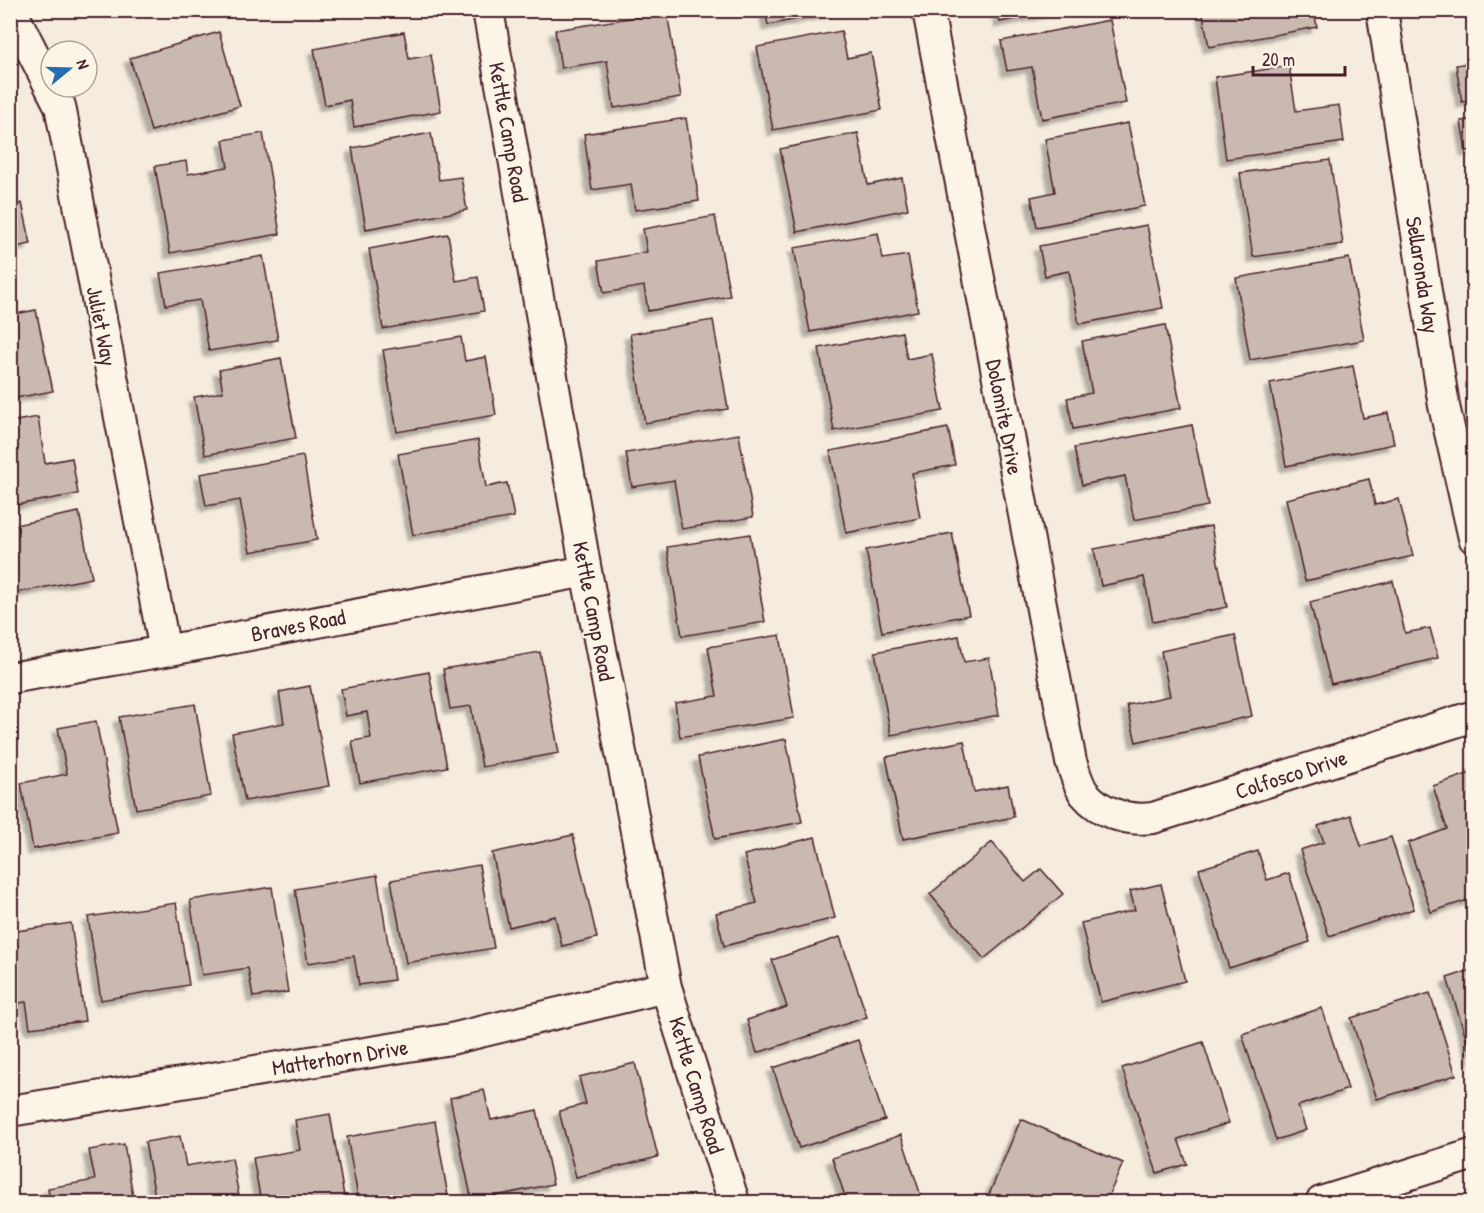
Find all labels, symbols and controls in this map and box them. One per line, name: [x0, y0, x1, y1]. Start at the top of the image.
north arrow: [39, 39, 99, 99]
scale bar: [1253, 39, 1344, 77]
text: 20 m: [1262, 47, 1295, 72]
text: N: [71, 57, 95, 72]
street label: Kettle Camp Road: [482, 60, 536, 205]
street label: Sellaronda Way: [1399, 214, 1447, 336]
street label: Juliet Way: [80, 284, 124, 368]
street label: Dolomite Drive: [979, 357, 1031, 477]
street label: Kettle Camp Road: [566, 539, 622, 684]
street label: Braves Road: [248, 601, 348, 649]
street label: Colfosco Drive: [1231, 742, 1351, 806]
street label: Kettle Camp Road: [662, 1013, 732, 1157]
street label: Matterhorn Drive: [270, 1031, 410, 1083]

